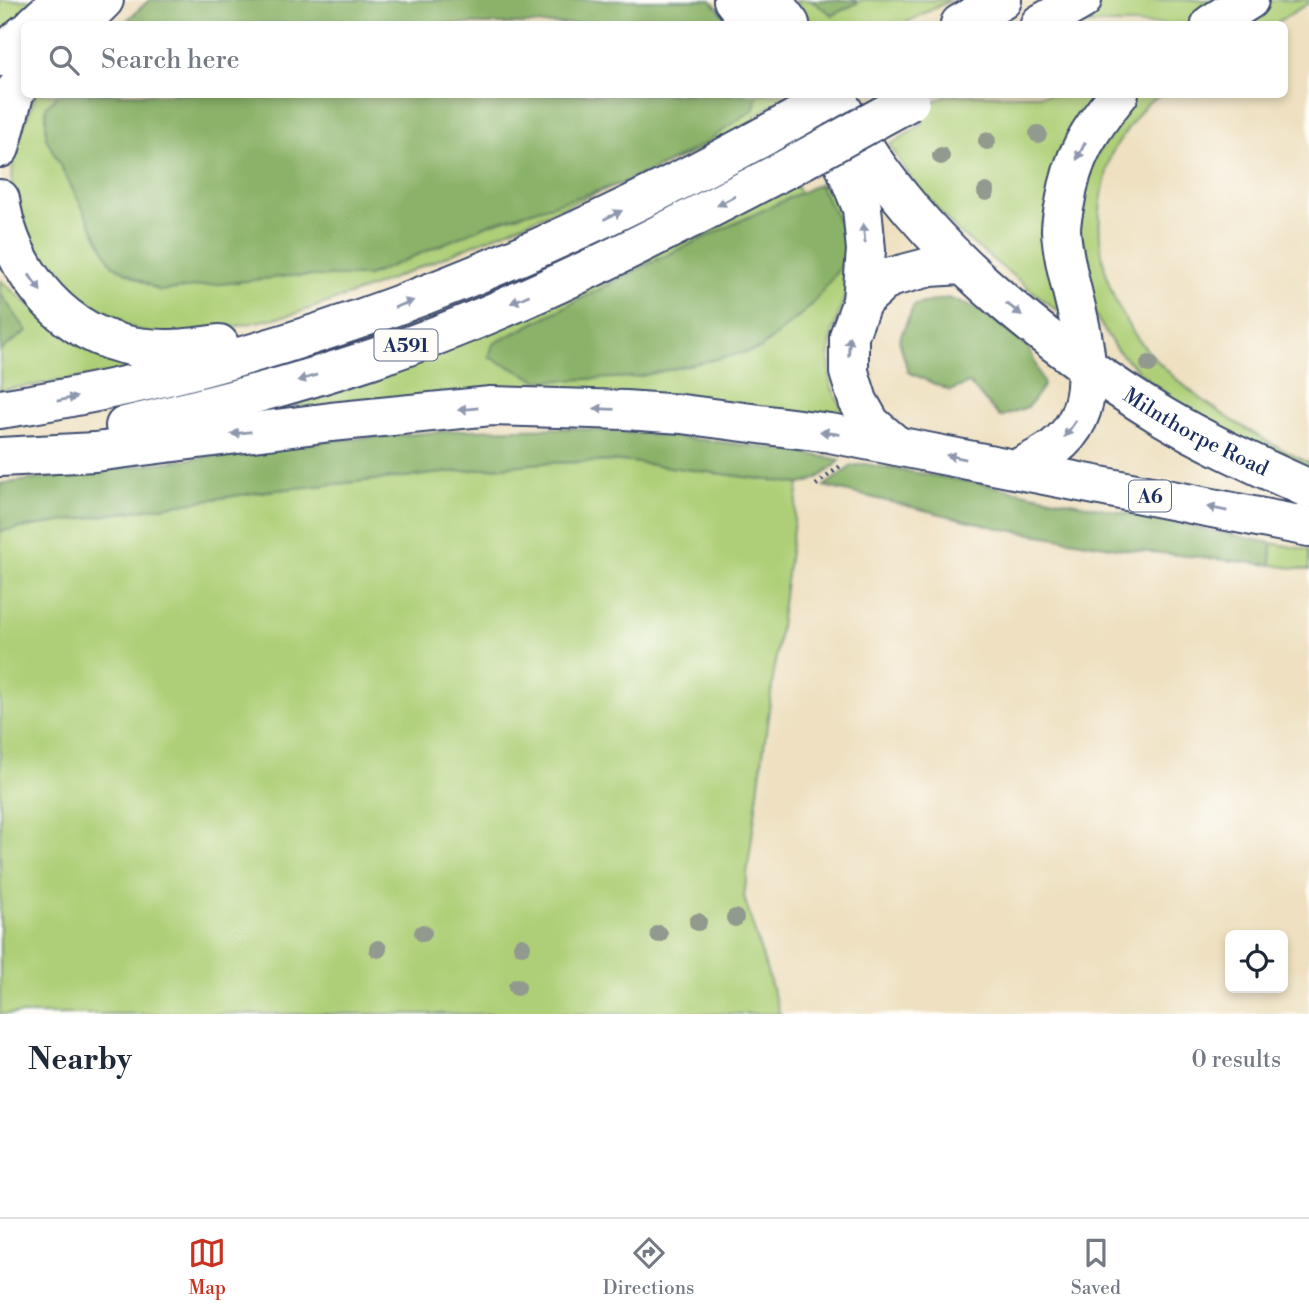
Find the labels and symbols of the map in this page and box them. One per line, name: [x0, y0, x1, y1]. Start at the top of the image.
one-way arrow: [1075, 141, 1086, 161]
one-way arrow: [715, 194, 735, 206]
one-way arrow: [603, 209, 623, 220]
one-way arrow: [859, 221, 870, 243]
one-way arrow: [28, 273, 41, 293]
one-way arrow: [510, 294, 531, 305]
one-way arrow: [393, 298, 414, 309]
one-way arrow: [1004, 302, 1022, 317]
road number: A591: [374, 330, 438, 360]
one-way arrow: [844, 335, 855, 357]
one-way arrow: [297, 374, 318, 384]
street label: Milnthorpe Road: [1118, 383, 1272, 483]
one-way arrow: [56, 393, 78, 404]
one-way arrow: [456, 403, 478, 414]
one-way arrow: [593, 404, 615, 415]
one-way arrow: [1063, 420, 1077, 438]
one-way arrow: [819, 427, 841, 438]
one-way arrow: [230, 428, 252, 439]
one-way arrow: [945, 452, 967, 463]
road number: A6: [1129, 481, 1171, 512]
one-way arrow: [1206, 503, 1228, 514]

